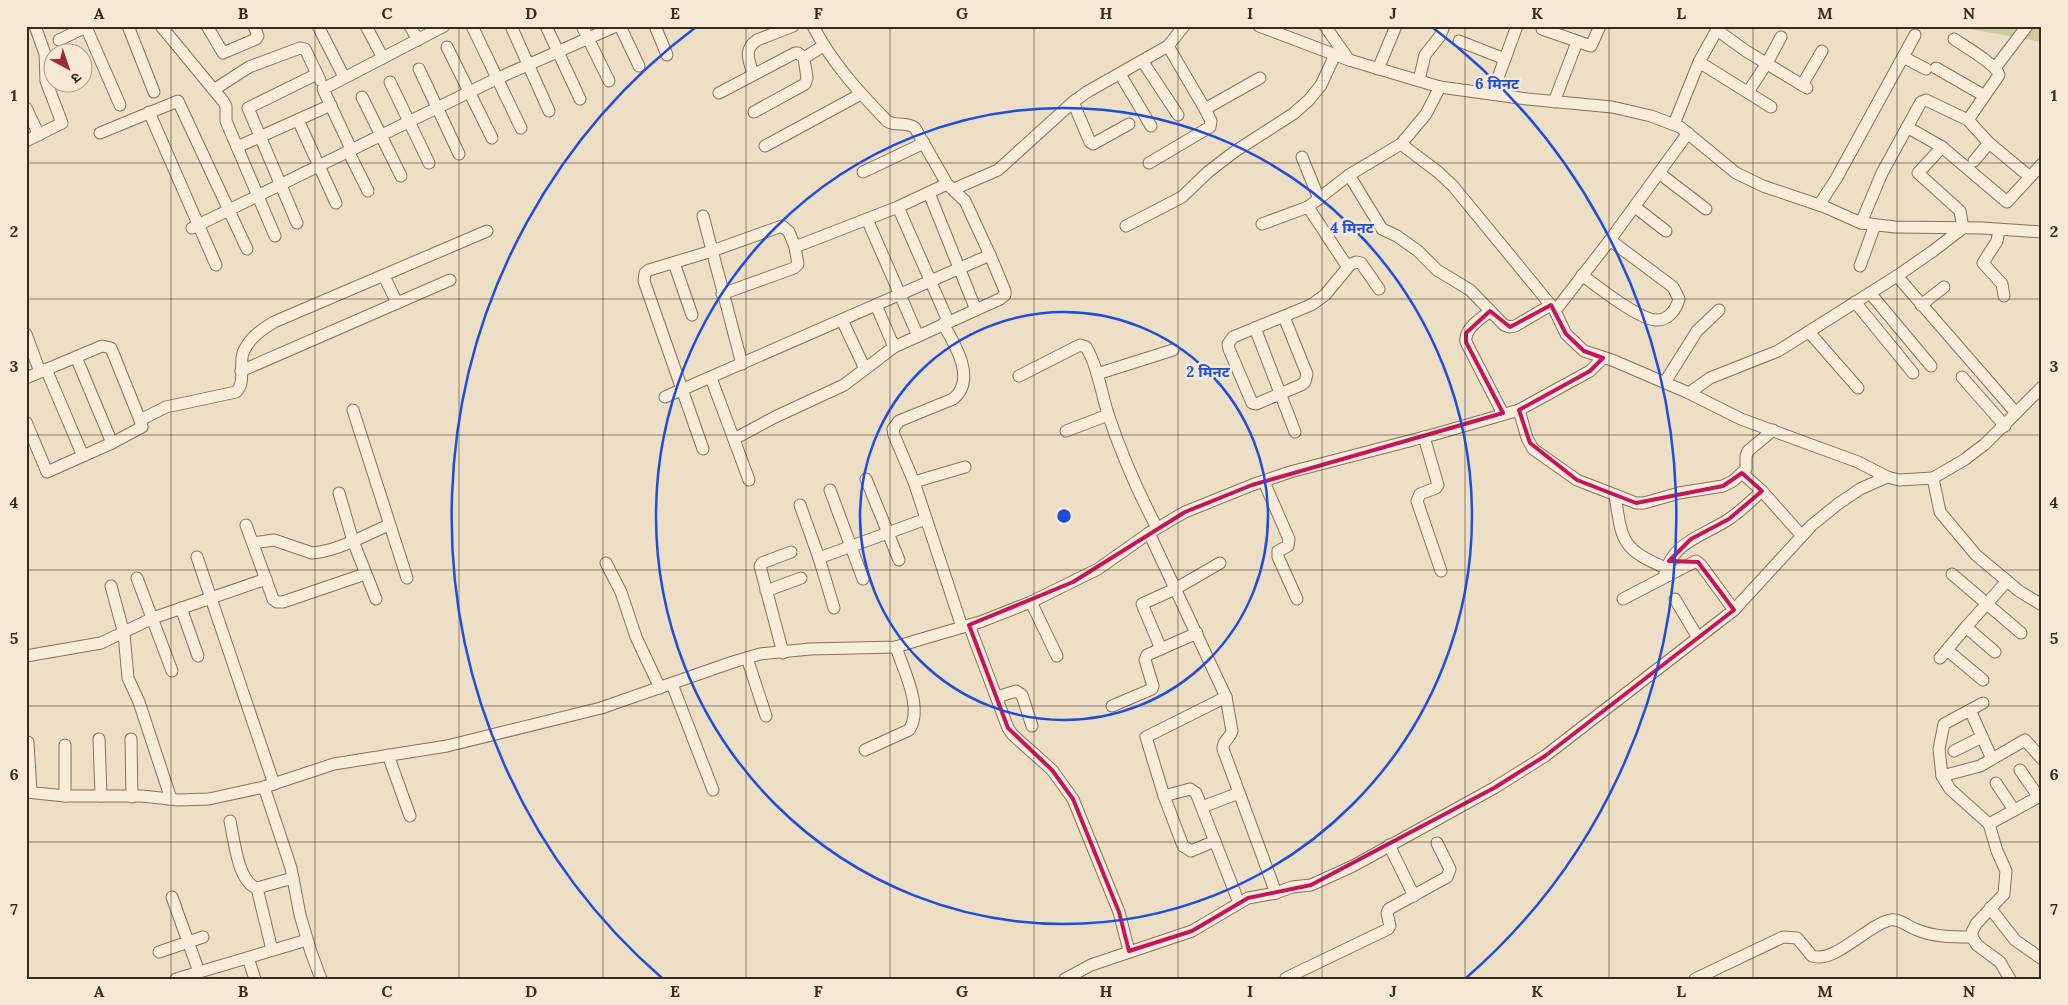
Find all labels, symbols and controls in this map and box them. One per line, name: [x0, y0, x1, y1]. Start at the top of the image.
text: A: [94, 3, 105, 23]
text: B: [238, 3, 249, 23]
text: C: [381, 3, 393, 23]
text: D: [525, 3, 537, 23]
text: E: [670, 3, 680, 23]
text: F: [813, 3, 823, 23]
text: G: [956, 3, 968, 23]
text: H: [1100, 3, 1113, 23]
text: I: [1247, 3, 1253, 23]
text: J: [1389, 3, 1397, 23]
text: K: [1531, 3, 1543, 23]
text: L: [1676, 3, 1686, 23]
text: M: [1817, 3, 1833, 23]
text: N: [1963, 3, 1975, 23]
north arrow: [42, 42, 92, 92]
text: उ: [67, 68, 85, 88]
text: 6 मिनट: [1475, 74, 1520, 93]
text: 1: [11, 85, 17, 105]
text: 1: [2051, 85, 2057, 105]
text: 4 मिनट: [1330, 218, 1375, 237]
text: 2: [10, 221, 18, 241]
text: 2: [2050, 221, 2058, 241]
text: 3: [10, 356, 19, 376]
text: 3: [2050, 356, 2059, 376]
text: 2 मिनट: [1186, 362, 1231, 381]
text: 4: [10, 492, 19, 512]
text: 4: [2050, 492, 2059, 512]
centre of rings: [1055, 507, 1073, 525]
text: 5: [10, 628, 19, 648]
text: 5: [2050, 628, 2059, 648]
text: 6: [9, 764, 19, 784]
text: 6: [2049, 764, 2059, 784]
text: 7: [10, 899, 18, 919]
text: 7: [2050, 899, 2058, 919]
text: A: [94, 981, 105, 1001]
text: B: [238, 981, 249, 1001]
text: C: [381, 981, 393, 1001]
text: D: [525, 981, 537, 1001]
text: E: [670, 981, 680, 1001]
text: F: [813, 981, 823, 1001]
text: G: [956, 981, 968, 1001]
text: H: [1100, 981, 1113, 1001]
text: I: [1247, 981, 1253, 1001]
text: J: [1389, 981, 1397, 1001]
text: K: [1531, 981, 1543, 1001]
text: L: [1676, 981, 1686, 1001]
text: M: [1817, 981, 1833, 1001]
text: N: [1963, 981, 1975, 1001]

